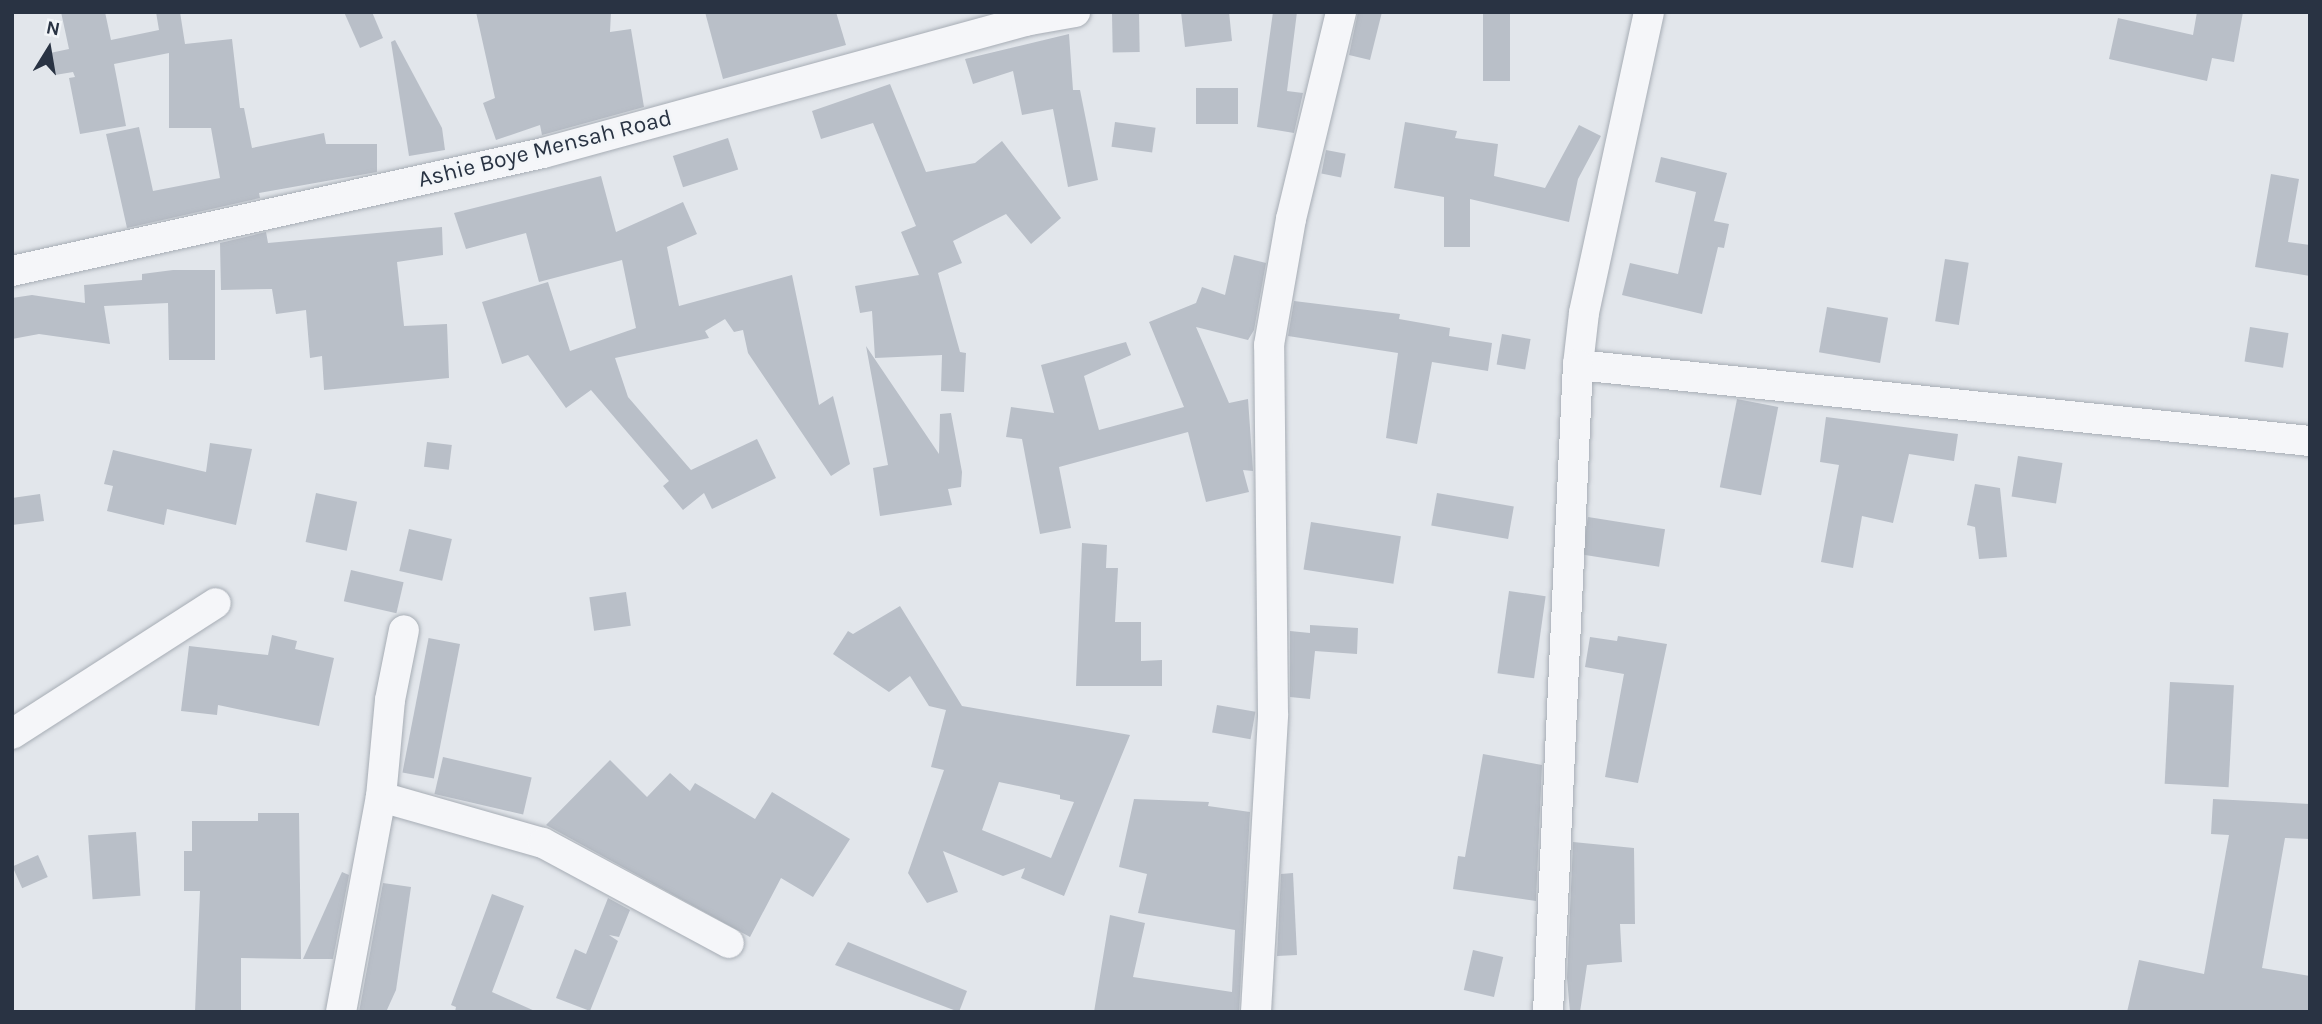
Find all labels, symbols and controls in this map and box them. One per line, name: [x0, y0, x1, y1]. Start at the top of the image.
north arrow: [14, 14, 84, 84]
text: N: [44, 16, 62, 40]
street label: Ashie Boye Mensah Road: [415, 104, 675, 194]

